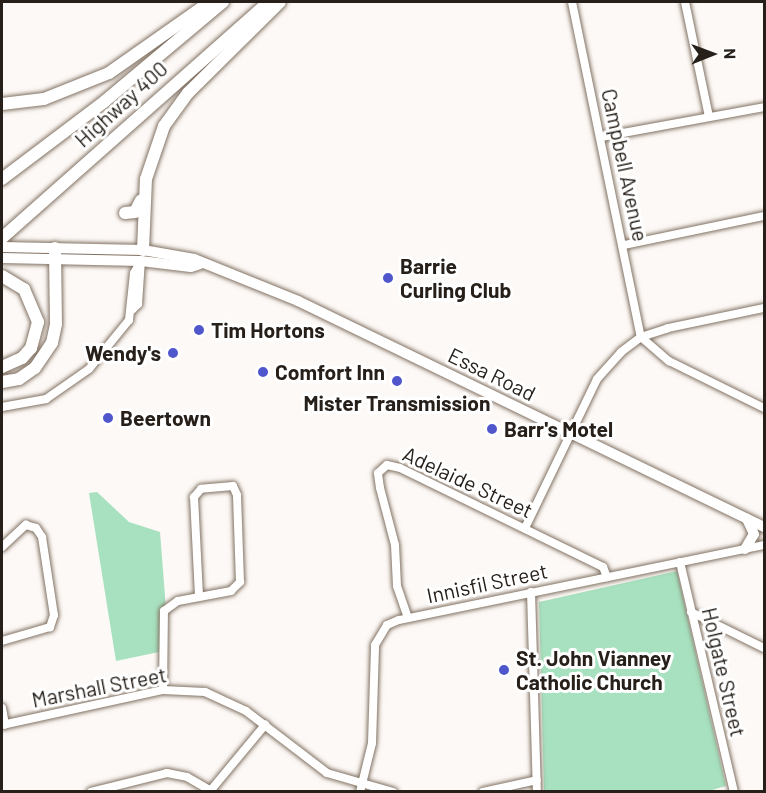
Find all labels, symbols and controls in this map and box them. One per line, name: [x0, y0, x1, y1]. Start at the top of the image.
north arrow: [682, 24, 742, 84]
text: N: [721, 48, 740, 59]
street label: Highway 400: [69, 56, 173, 152]
street label: Campbell Avenue: [597, 86, 653, 244]
place label: Barrie Curling Club: [400, 253, 511, 303]
marker: Barrie Curling Club: [381, 271, 395, 285]
place label: Tim Hortons: [211, 317, 325, 343]
marker: Tim Hortons: [192, 323, 206, 337]
place label: Wendy's: [85, 340, 161, 366]
street label: Essa Road: [444, 342, 540, 406]
marker: Wendy's: [166, 346, 180, 360]
place label: Comfort Inn: [275, 359, 385, 385]
marker: Comfort Inn: [256, 365, 270, 379]
marker: Mister Transmission: [390, 374, 404, 388]
place label: Mister Transmission: [304, 390, 490, 416]
place label: Beertown: [120, 405, 211, 431]
marker: Beertown: [101, 411, 115, 425]
place label: Barr's Motel: [504, 416, 613, 442]
marker: Barr's Motel: [485, 422, 499, 436]
street label: Adelaide Street: [399, 441, 537, 523]
street label: Innisfil Street: [424, 558, 550, 608]
street label: Holgate Street: [697, 605, 751, 739]
place label: St. John Vianney Catholic Church: [516, 645, 671, 695]
street label: Marshall Street: [30, 662, 168, 712]
marker: St. John Vianney Catholic Church: [497, 663, 511, 677]

